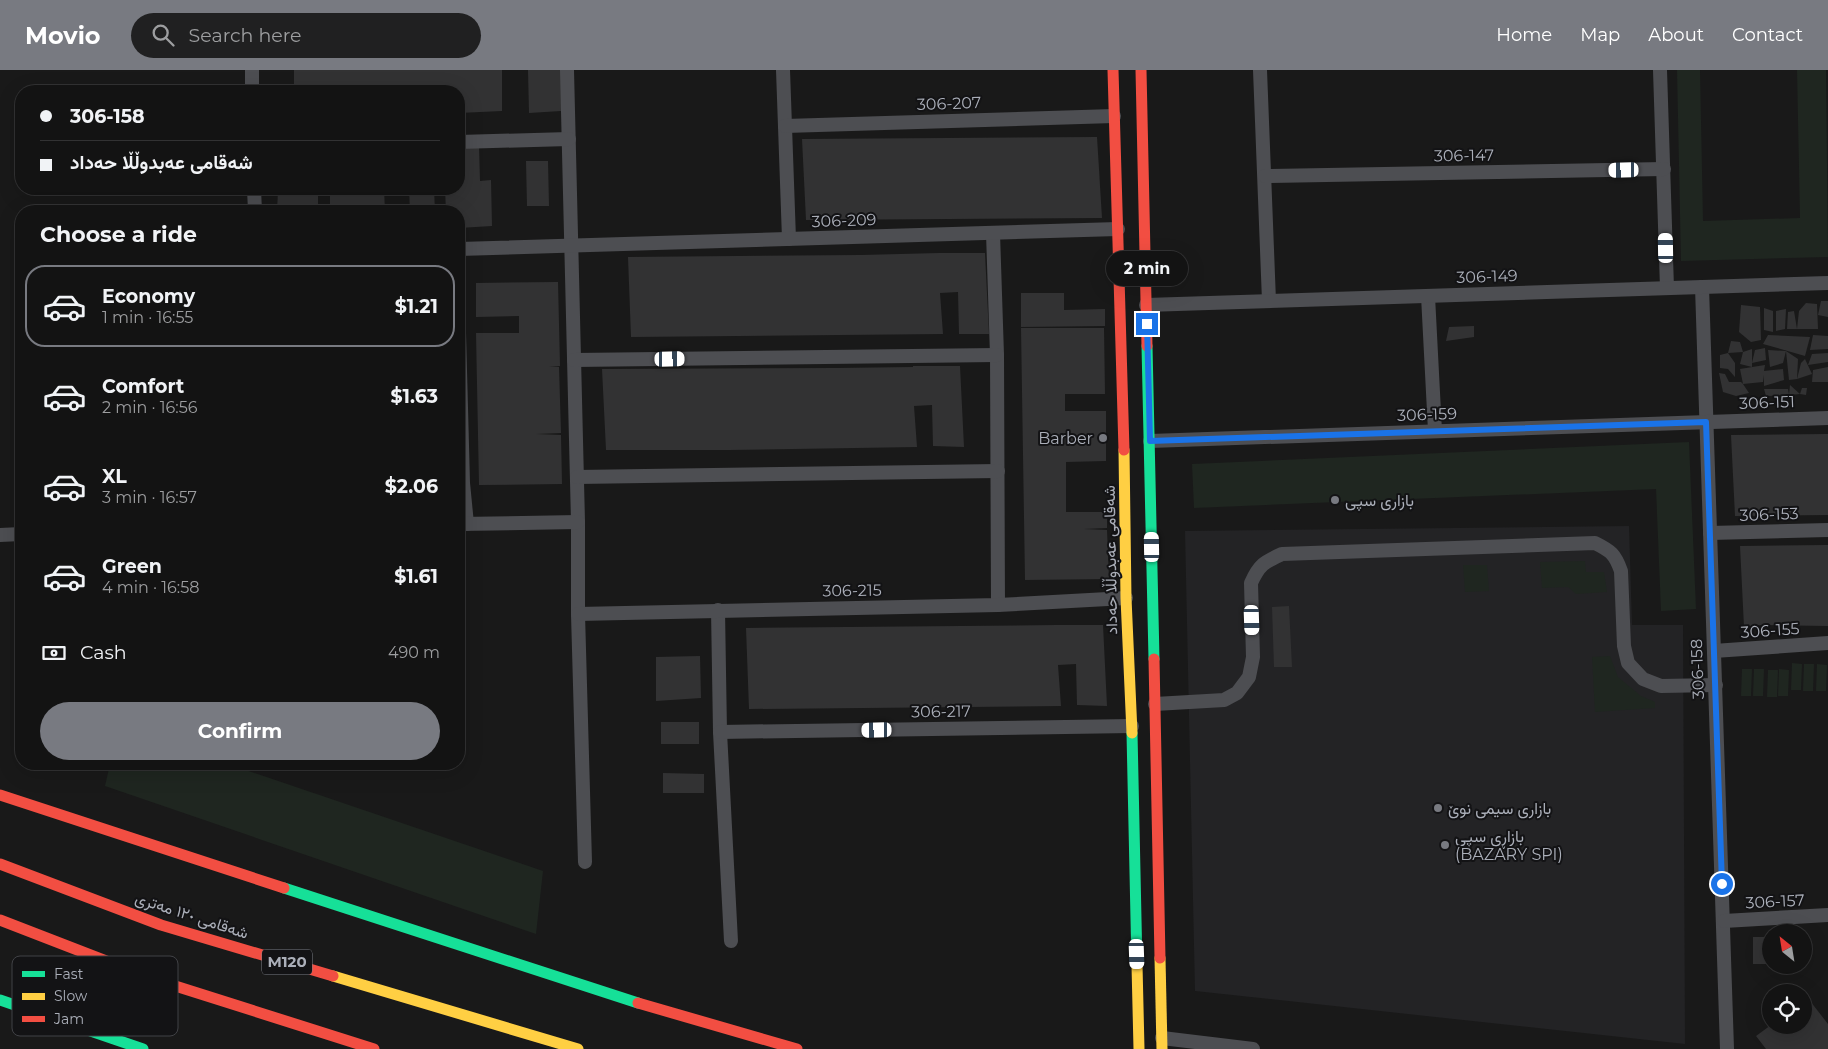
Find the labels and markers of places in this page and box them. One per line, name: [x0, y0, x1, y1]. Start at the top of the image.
place label: Barber: [1038, 429, 1093, 448]
marker: Barber: [1097, 432, 1109, 444]
place label: بازاری سپی: [1345, 491, 1414, 512]
marker: بازاری سپی: [1329, 494, 1341, 506]
place label: بازاری سیمی نوێ: [1448, 799, 1551, 819]
marker: بازاری سیمی نوێ: [1432, 802, 1444, 814]
place label: بازاڕی سپی (BAZARY SPI): [1455, 827, 1563, 864]
marker: بازاڕی سپی (BAZARY SPI): [1439, 839, 1451, 851]

